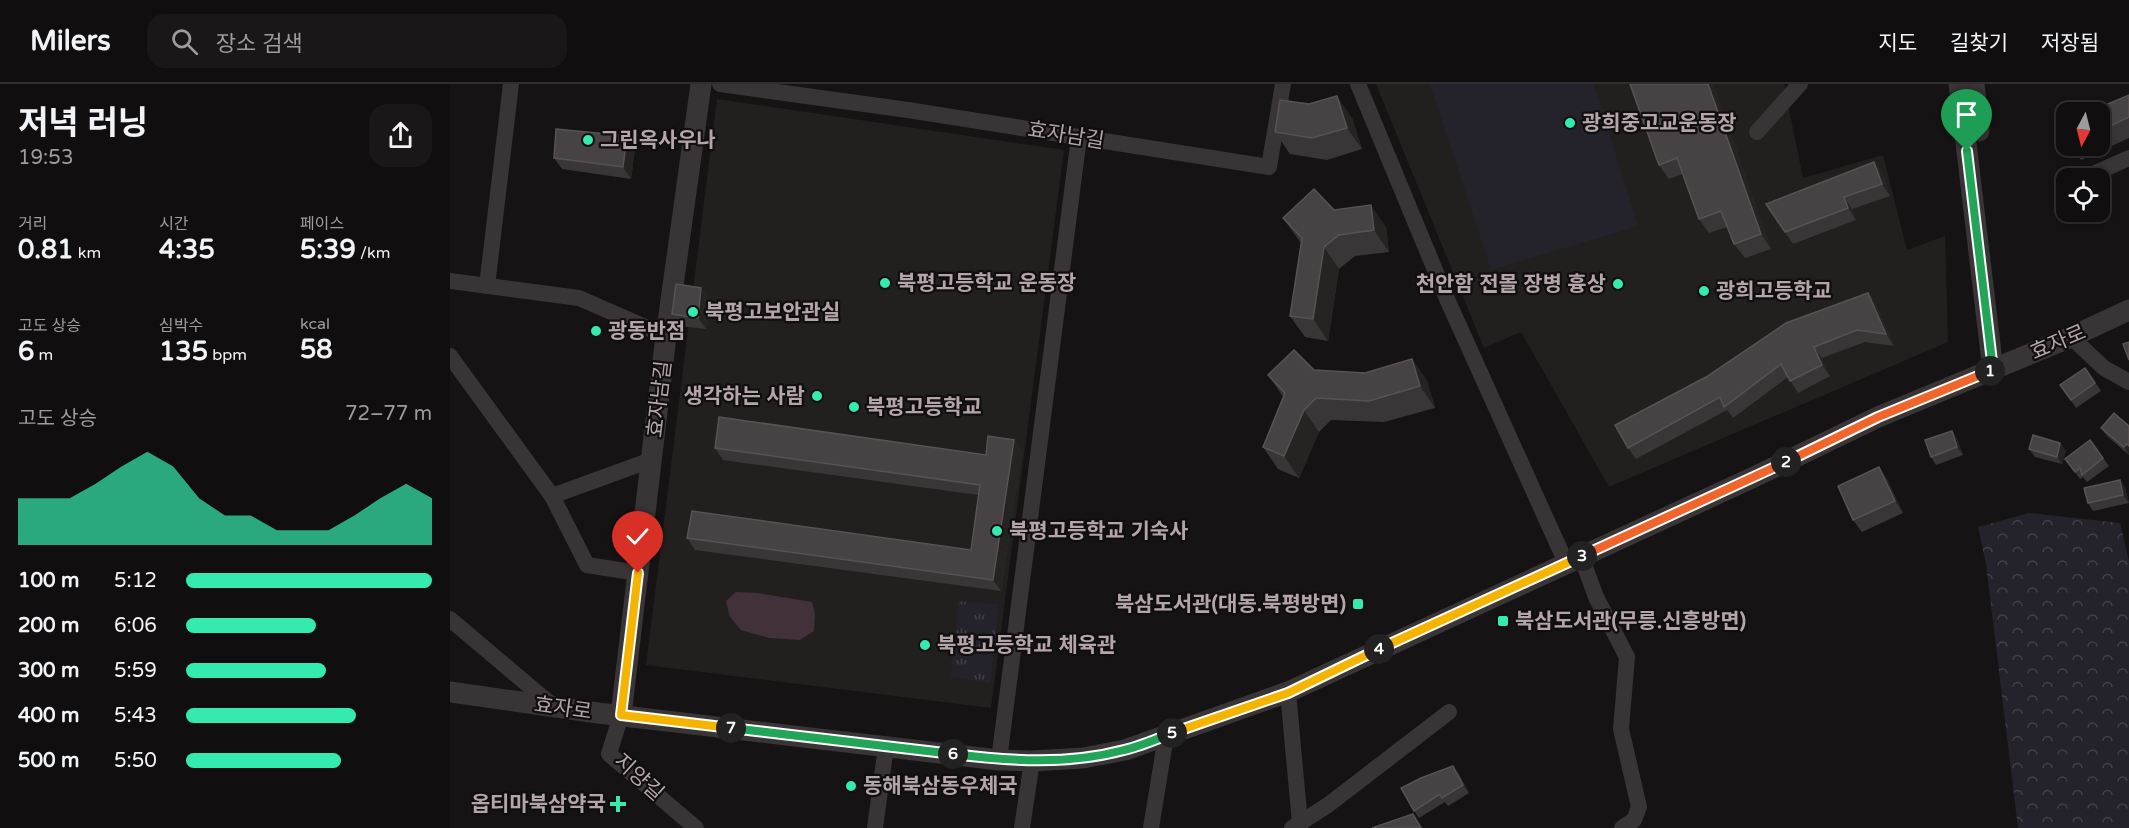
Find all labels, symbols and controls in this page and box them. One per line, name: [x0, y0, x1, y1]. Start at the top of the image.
search box: [147, 14, 567, 68]
text: Milers: [30, 24, 111, 58]
icon: search: [168, 25, 201, 58]
text: 장소 검색: [216, 31, 302, 57]
text: 지도: [1878, 31, 1917, 56]
text: 길찾기: [1950, 31, 2008, 56]
text: 저장됨: [2041, 31, 2099, 56]
pin: [1941, 89, 1992, 151]
icon: arrive: [1950, 98, 1983, 131]
north arrow: [2056, 102, 2110, 156]
map controls: [2056, 102, 2110, 222]
text: 저녁 러닝: [18, 104, 148, 143]
button: share: [369, 104, 432, 167]
place label: 광희중고교운동장: [1582, 111, 1737, 136]
marker: 광희중고교운동장: [1563, 116, 1577, 130]
street label: 효자남길: [1026, 117, 1106, 154]
place label: 그린옥사우나: [600, 128, 716, 153]
marker: 그린옥사우나: [581, 133, 595, 147]
text: 19:53: [18, 146, 73, 170]
button: locate: [2056, 168, 2110, 222]
text: 거리: [18, 214, 47, 234]
text: 시간: [159, 214, 188, 234]
text: 페이스: [300, 214, 344, 234]
text: 0.81: [18, 234, 74, 265]
text: 4:35: [159, 234, 215, 265]
text: 5:39: [300, 234, 356, 265]
text: km: [74, 243, 101, 263]
text: /km: [356, 243, 390, 263]
place label: 북평고등학교 운동장: [897, 271, 1076, 296]
place label: 천안함 전몰 장병 흉상: [1416, 272, 1606, 297]
marker: 북평고등학교 운동장: [878, 276, 892, 290]
marker: 천안함 전몰 장병 흉상: [1611, 277, 1625, 291]
place label: 광희고등학교: [1716, 279, 1832, 304]
marker: 광희고등학교: [1697, 284, 1711, 298]
place label: 북평고보안관실: [705, 300, 840, 325]
marker: 북평고보안관실: [686, 305, 700, 319]
text: kcal: [300, 314, 330, 334]
text: 고도 상승: [18, 316, 81, 336]
text: 심박수: [159, 316, 203, 336]
place label: 광동반점: [608, 319, 685, 344]
street label: 효자로: [2027, 320, 2090, 365]
marker: 광동반점: [589, 324, 603, 338]
text: 58: [300, 334, 333, 365]
text: 6: [18, 336, 34, 367]
text: 135: [159, 336, 208, 367]
text: m: [34, 345, 53, 365]
text: bpm: [208, 345, 247, 365]
pin: 1: [1975, 356, 2005, 386]
street label: 효자남길: [642, 359, 677, 439]
text: 1: [1985, 361, 1995, 381]
place label: 생각하는 사람: [684, 384, 805, 409]
marker: 생각하는 사람: [810, 389, 824, 403]
place label: 북평고등학교: [866, 395, 982, 420]
marker: 북평고등학교: [847, 400, 861, 414]
text: 72–77 m: [345, 402, 432, 426]
text: 고도 상승: [18, 407, 97, 431]
pin: 2: [1771, 447, 1801, 477]
text: 2: [1781, 452, 1791, 472]
pin: [612, 511, 663, 573]
place label: 북평고등학교 기숙사: [1009, 519, 1188, 544]
icon: check: [621, 520, 654, 553]
marker: 북평고등학교 기숙사: [990, 524, 1004, 538]
pin: 3: [1567, 541, 1597, 571]
text: 3: [1577, 546, 1587, 566]
text: 100 m: [18, 569, 79, 593]
text: 5:12: [114, 569, 157, 593]
place label: 북삼도서관(대동.북평방면): [1115, 592, 1346, 617]
marker: 북삼도서관(대동.북평방면): [1351, 597, 1365, 611]
place label: 북삼도서관(무릉.신흥방면): [1515, 609, 1746, 634]
text: 200 m: [18, 614, 79, 638]
text: 6:06: [114, 614, 157, 638]
marker: 북삼도서관(무릉.신흥방면): [1496, 614, 1510, 628]
place label: 북평고등학교 체육관: [937, 633, 1116, 658]
pin: 4: [1364, 634, 1394, 664]
marker: 북평고등학교 체육관: [918, 638, 932, 652]
text: 4: [1374, 639, 1384, 659]
text: 300 m: [18, 659, 79, 683]
text: 5:59: [114, 659, 157, 683]
street label: 효자로: [532, 692, 593, 725]
text: 400 m: [18, 704, 79, 728]
text: 5:43: [114, 704, 157, 728]
pin: 7: [716, 713, 746, 743]
text: 7: [726, 718, 736, 738]
pin: 5: [1157, 718, 1187, 748]
text: 5: [1167, 723, 1177, 743]
pin: 6: [938, 739, 968, 769]
text: 6: [948, 744, 958, 764]
text: 500 m: [18, 749, 79, 773]
text: 5:50: [114, 749, 157, 773]
street label: 지양길: [609, 749, 669, 806]
place label: 동해북삼동우체국: [863, 774, 1018, 799]
marker: 동해북삼동우체국: [844, 779, 858, 793]
place label: 옵티마북삼약국: [471, 792, 606, 817]
marker: 옵티마북삼약국: [611, 797, 625, 811]

